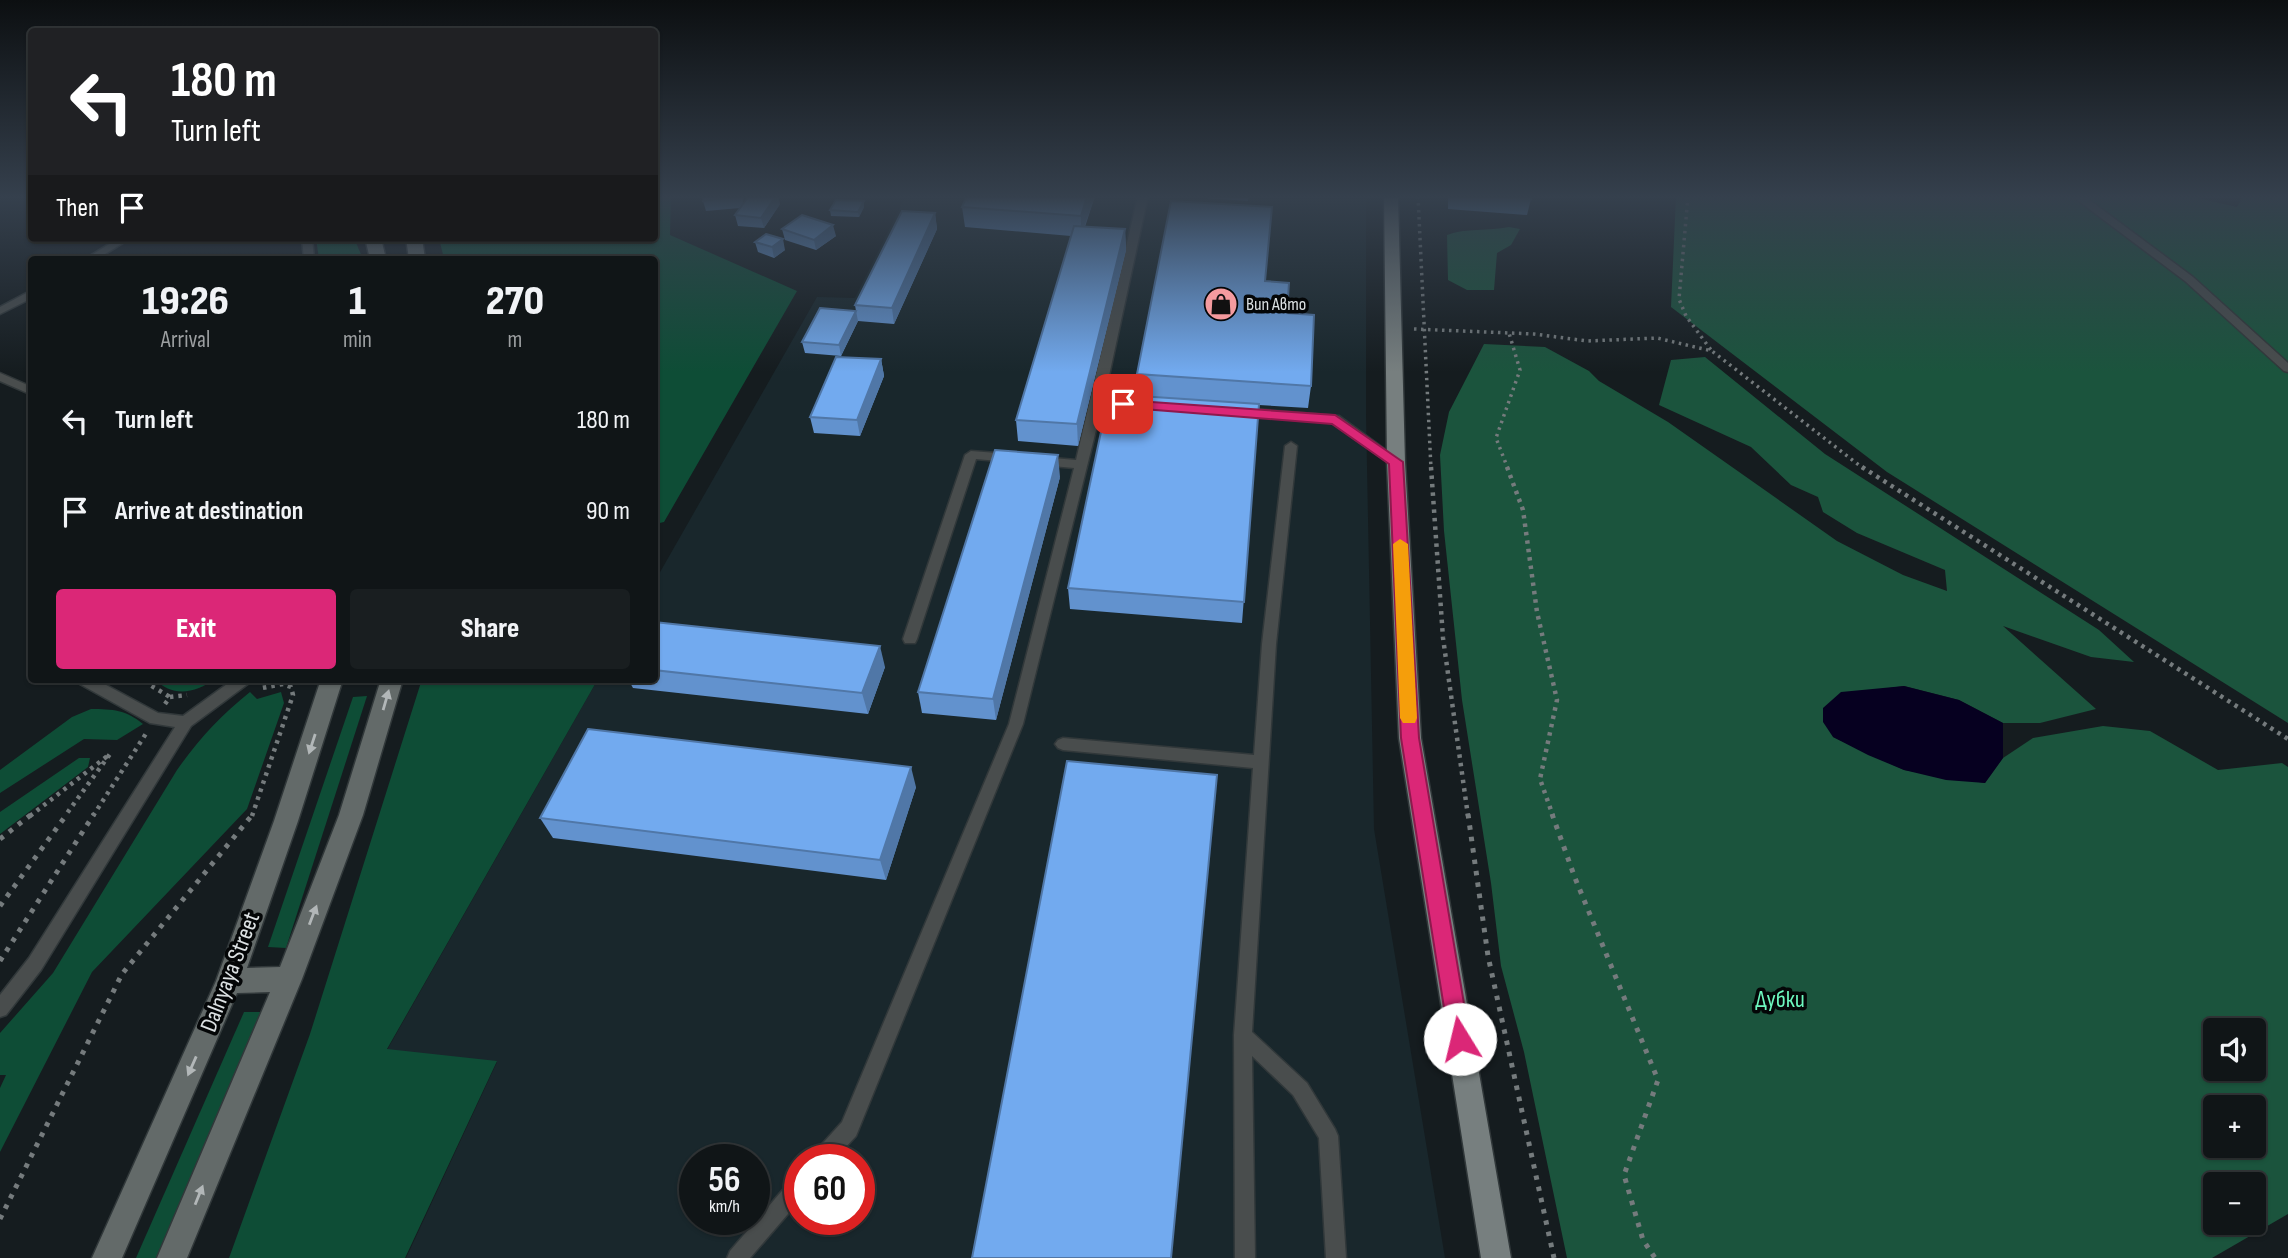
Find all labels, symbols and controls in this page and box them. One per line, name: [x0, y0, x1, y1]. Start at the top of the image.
text: 180 m: [171, 52, 277, 111]
icon: left: [56, 56, 147, 147]
text: Turn left: [171, 112, 261, 151]
icon: arrive: [113, 189, 151, 227]
text: Then: [56, 193, 99, 224]
text: 19:26: [142, 276, 229, 327]
text: 1: [349, 276, 366, 327]
text: 270: [486, 276, 544, 327]
shop icon: Вип Авто: [1202, 285, 1240, 323]
place label: Вип Авто: [1246, 294, 1306, 315]
text: Arrival: [161, 326, 210, 354]
text: min: [343, 326, 372, 354]
text: m: [507, 326, 522, 354]
pin: [1093, 374, 1153, 434]
icon: arrive: [1104, 385, 1142, 423]
icon: left: [56, 402, 94, 440]
text: Turn left: [115, 405, 193, 436]
text: 180 m: [577, 405, 630, 436]
icon: arrive: [56, 493, 94, 531]
text: Arrive at destination: [115, 496, 303, 527]
text: 90 m: [586, 496, 630, 527]
button: Exit: [56, 589, 336, 669]
button: Share: [350, 589, 630, 669]
one-way arrow: [382, 689, 392, 710]
one-way arrow: [306, 734, 317, 755]
one-way arrow: [308, 904, 319, 925]
street label: Dalnyaya Street: [194, 908, 266, 1036]
park label: Дубки: [1755, 985, 1805, 1014]
position arrow: [1423, 1002, 1497, 1076]
map controls: [2203, 1018, 2266, 1235]
button: sound: [2203, 1018, 2266, 1081]
one-way arrow: [186, 1056, 198, 1076]
button: +: [2203, 1095, 2266, 1158]
speed limit sign: 60: [784, 1144, 875, 1235]
text: 56: [709, 1159, 740, 1202]
button: −: [2203, 1172, 2266, 1235]
one-way arrow: [194, 1185, 205, 1206]
text: km/h: [709, 1196, 740, 1217]

